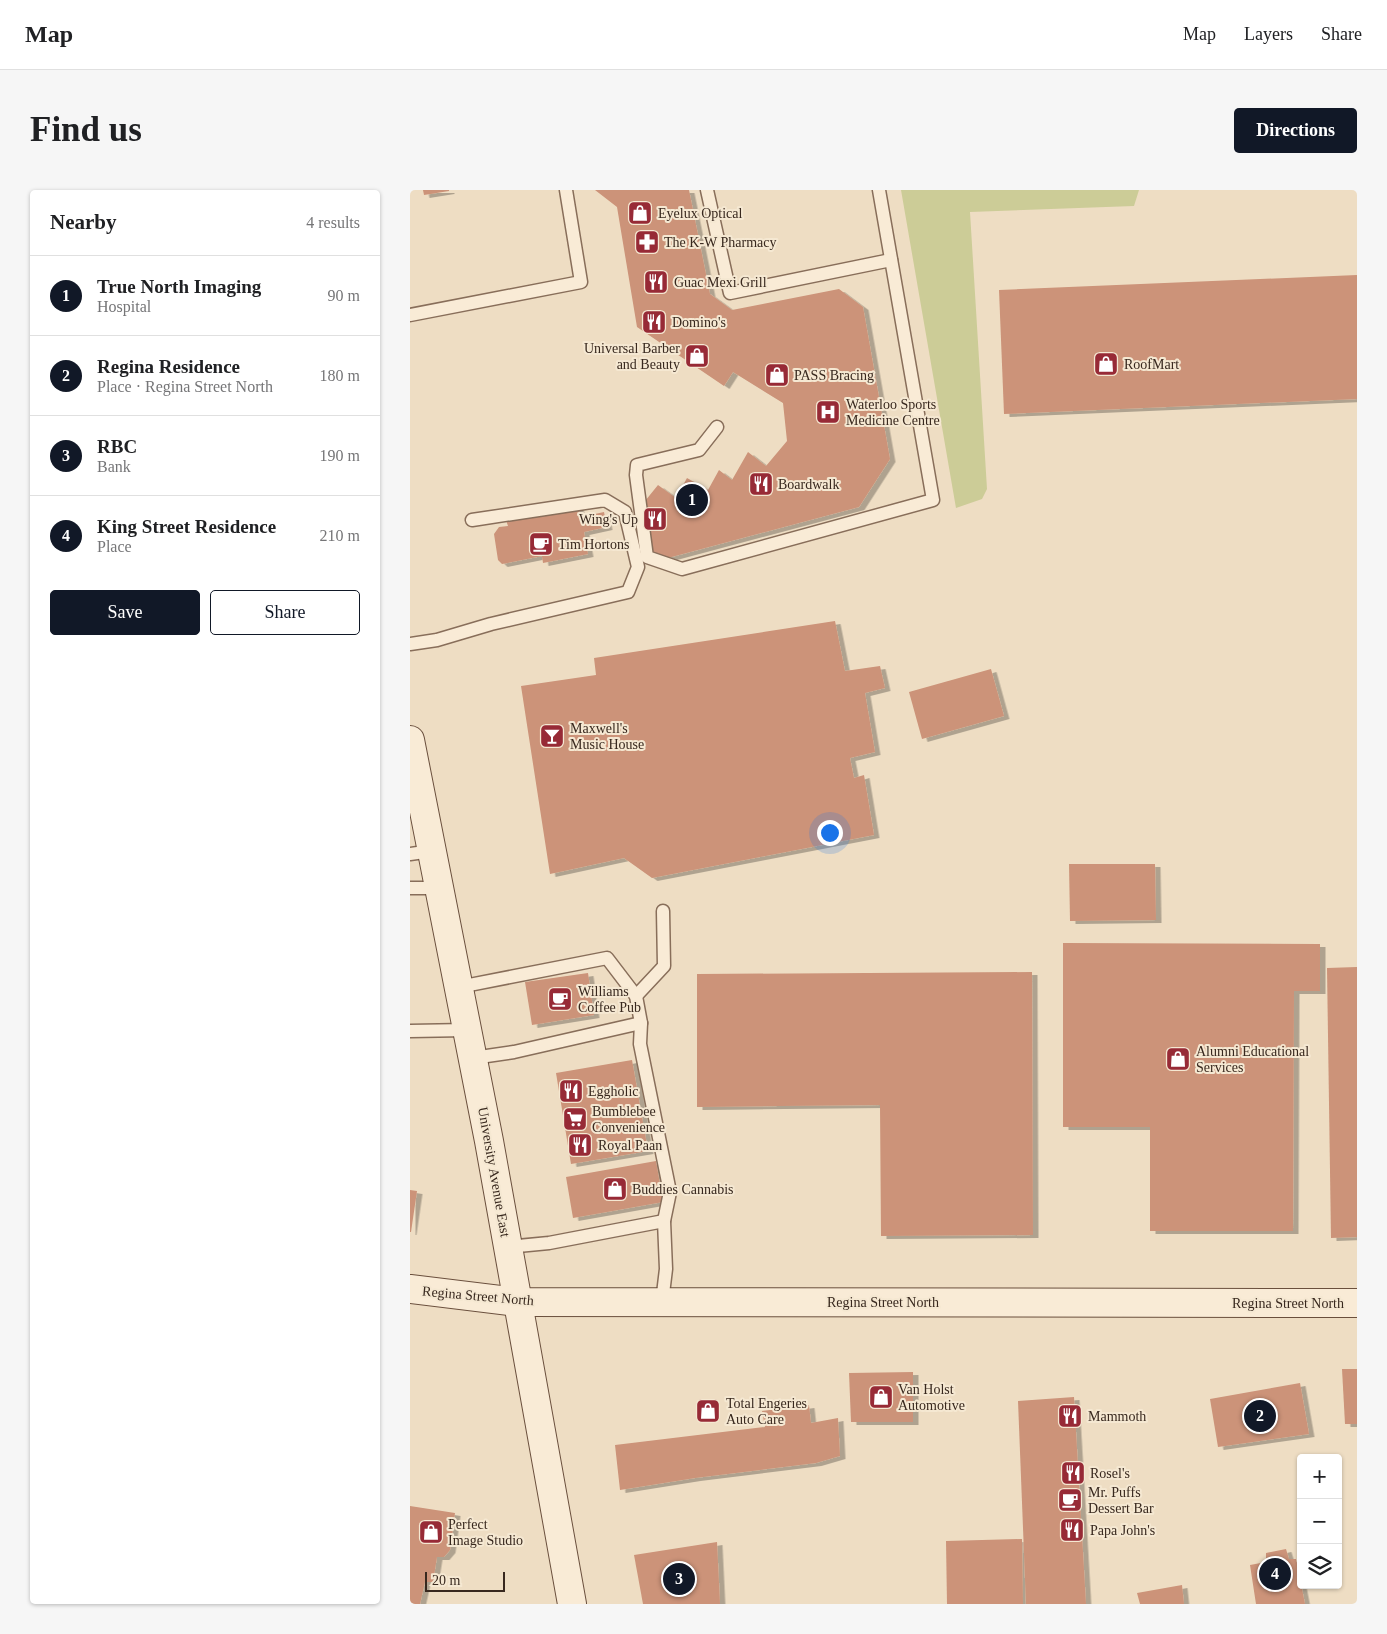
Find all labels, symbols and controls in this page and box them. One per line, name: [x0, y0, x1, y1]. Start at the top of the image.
text: Map: [25, 21, 73, 47]
text: Map: [1183, 24, 1216, 44]
text: Layers: [1244, 24, 1293, 44]
text: Share: [1321, 24, 1362, 44]
button: Directions: [1234, 108, 1357, 153]
text: Find us: [30, 110, 142, 149]
shop icon: Eyelux Optical: [627, 200, 653, 226]
place label: Eyelux Optical: [658, 206, 742, 221]
text: Nearby: [50, 210, 117, 234]
text: 4 results: [306, 214, 360, 231]
pharmacy icon: The K-W Pharmacy: [634, 229, 660, 255]
place label: The K-W Pharmacy: [664, 235, 776, 250]
restaurant icon: Guac Mexi Grill: [643, 269, 669, 295]
place label: Guac Mexi Grill: [674, 275, 767, 290]
text: True North Imaging: [97, 276, 261, 297]
text: 1: [62, 287, 70, 304]
text: 90 m: [328, 287, 360, 304]
text: Hospital: [97, 298, 151, 315]
restaurant icon: Domino's: [641, 309, 667, 335]
place label: Domino's: [672, 315, 726, 330]
place label: Universal Barber and Beauty: [584, 341, 680, 372]
shop icon: Universal Barber and Beauty: [684, 343, 710, 369]
shop icon: RoofMart: [1093, 351, 1119, 377]
text: Regina Residence: [97, 356, 240, 377]
place label: RoofMart: [1124, 357, 1179, 372]
shop icon: PASS Bracing: [764, 362, 790, 388]
text: 2: [62, 367, 70, 384]
text: 180 m: [320, 367, 360, 384]
place label: PASS Bracing: [794, 368, 874, 383]
text: Place · Regina Street North: [97, 378, 273, 395]
place label: Waterloo Sports Medicine Centre: [846, 397, 940, 428]
hospital icon: Waterloo Sports Medicine Centre: [815, 399, 841, 425]
text: RBC: [97, 436, 137, 457]
text: 3: [62, 447, 70, 464]
text: 190 m: [320, 447, 360, 464]
text: Bank: [97, 458, 131, 475]
restaurant icon: Boardwalk: [748, 471, 774, 497]
place label: Boardwalk: [778, 477, 839, 492]
pin: 1: [676, 481, 708, 519]
restaurant icon: Wing's Up: [642, 506, 668, 532]
place label: Wing's Up: [579, 512, 638, 527]
text: King Street Residence: [97, 516, 276, 537]
text: 4: [62, 527, 70, 544]
text: 210 m: [320, 527, 360, 544]
cafe icon: Tim Hortons: [528, 531, 554, 557]
place label: Tim Hortons: [558, 537, 629, 552]
text: Place: [97, 538, 132, 555]
button: Save: [50, 590, 200, 635]
button: Share: [210, 590, 360, 635]
place label: Maxwell's Music House: [570, 721, 644, 752]
bar icon: Maxwell's Music House: [539, 723, 565, 749]
your location: [817, 820, 843, 846]
place label: Williams Coffee Pub: [578, 984, 641, 1015]
cafe icon: Williams Coffee Pub: [547, 986, 573, 1012]
place label: Alumni Educational Services: [1196, 1044, 1309, 1075]
shop icon: Alumni Educational Services: [1165, 1046, 1191, 1072]
restaurant icon: Eggholic: [558, 1078, 584, 1104]
place label: Eggholic: [588, 1084, 639, 1099]
place label: Bumblebee Convenience: [592, 1104, 665, 1135]
street label: University Avenue East: [475, 1106, 513, 1238]
supermarket icon: Bumblebee Convenience: [562, 1106, 588, 1132]
restaurant icon: Royal Paan: [567, 1132, 593, 1158]
place label: Royal Paan: [598, 1138, 662, 1153]
shop icon: Buddies Cannabis: [602, 1176, 628, 1202]
place label: Buddies Cannabis: [632, 1182, 734, 1197]
street label: Regina Street North: [422, 1284, 534, 1308]
street label: Regina Street North: [827, 1295, 939, 1310]
street label: Regina Street North: [1232, 1296, 1344, 1311]
place label: Van Holst Automotive: [898, 1382, 965, 1413]
shop icon: Van Holst Automotive: [868, 1384, 894, 1410]
place label: Total Engeries Auto Care: [726, 1396, 807, 1427]
pin: 2: [1244, 1397, 1276, 1435]
shop icon: Total Engeries Auto Care: [695, 1398, 721, 1424]
restaurant icon: Mammoth: [1057, 1403, 1083, 1429]
place label: Mammoth: [1088, 1409, 1146, 1424]
map controls: [1297, 1454, 1342, 1589]
button: +: [1297, 1454, 1342, 1499]
restaurant icon: Rosel's: [1060, 1460, 1086, 1486]
place label: Rosel's: [1090, 1466, 1130, 1481]
place label: Mr. Puffs Dessert Bar: [1088, 1485, 1154, 1516]
cafe icon: Mr. Puffs Dessert Bar: [1057, 1487, 1083, 1513]
button: −: [1297, 1499, 1342, 1544]
place label: Perfect Image Studio: [448, 1517, 523, 1548]
restaurant icon: Papa John's: [1059, 1517, 1085, 1543]
shop icon: Perfect Image Studio: [418, 1519, 444, 1545]
place label: Papa John's: [1090, 1523, 1155, 1538]
button: layers: [1297, 1544, 1342, 1589]
pin: 4: [1259, 1555, 1291, 1593]
pin: 3: [663, 1560, 695, 1598]
scale bar: [425, 1569, 505, 1592]
text: 20 m: [432, 1573, 460, 1588]

